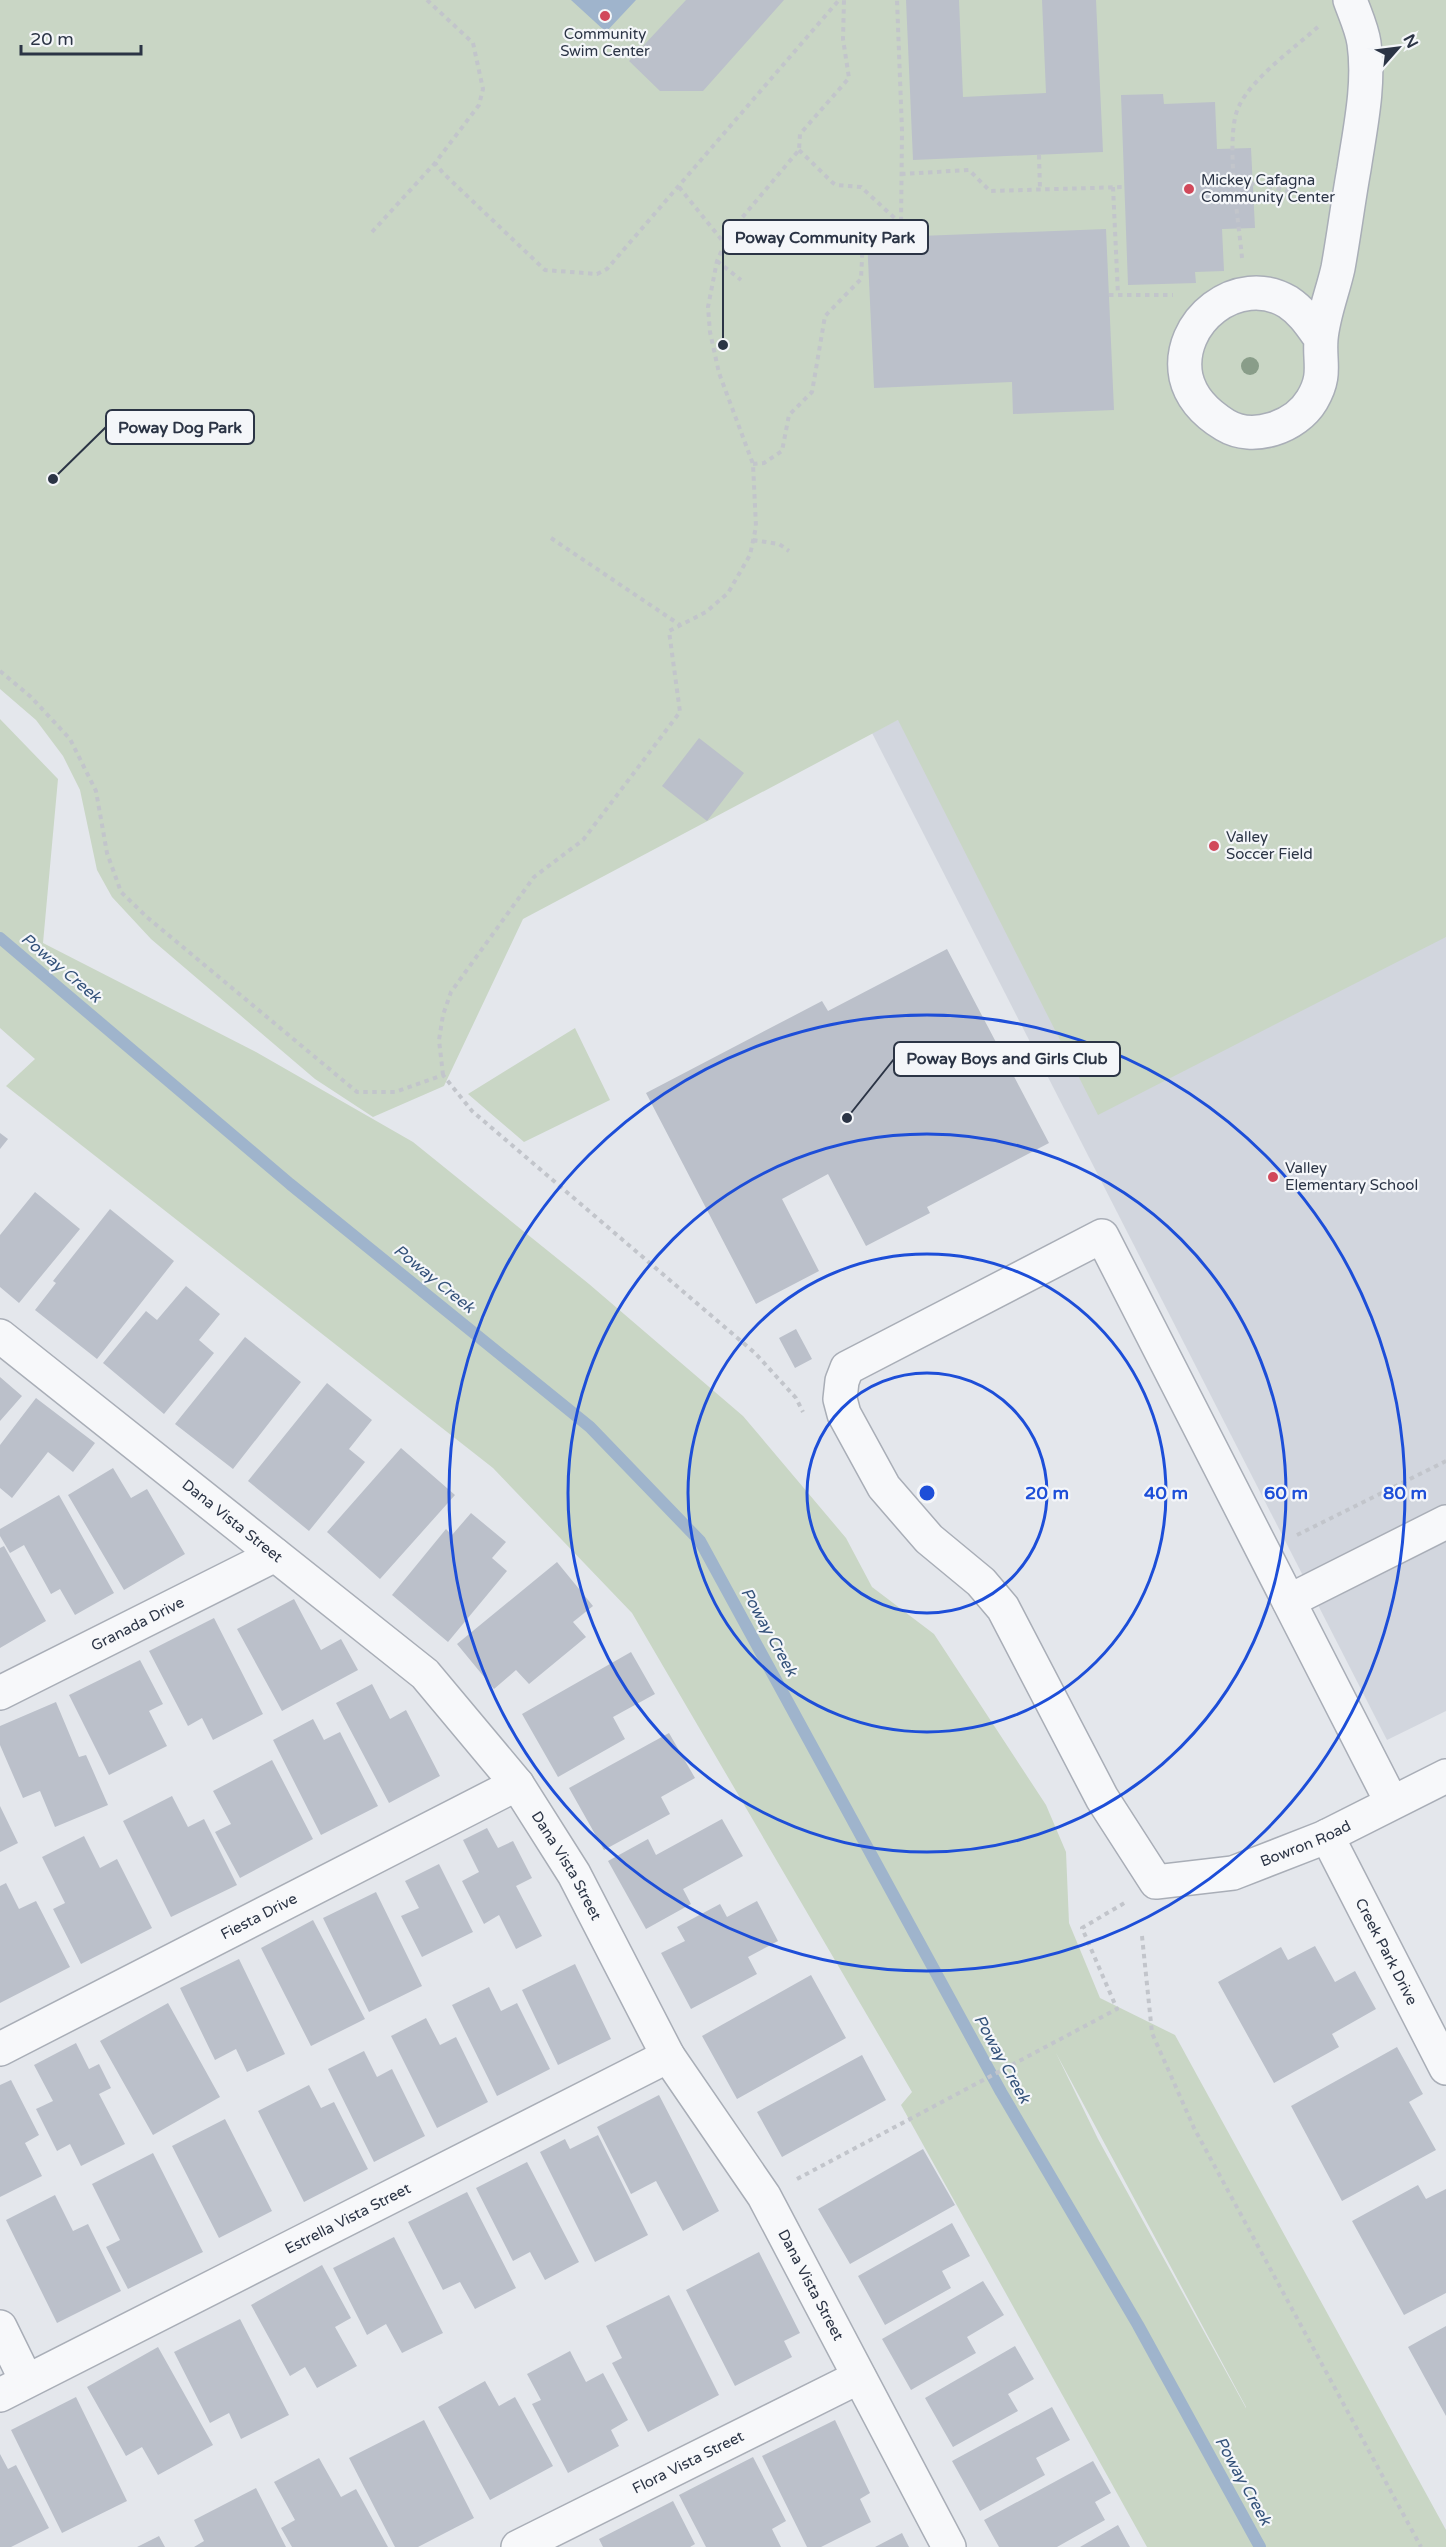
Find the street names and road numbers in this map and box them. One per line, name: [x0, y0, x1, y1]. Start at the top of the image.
street label: Dana Vista Street: [179, 1475, 286, 1566]
street label: Granada Drive: [88, 1593, 187, 1655]
street label: Dana Vista Street: [528, 1808, 605, 1923]
street label: Bowron Road: [1258, 1816, 1354, 1871]
street label: Fiesta Drive: [218, 1889, 300, 1943]
street label: Creek Park Drive: [1351, 1895, 1421, 2008]
street label: Estrella Vista Street: [282, 2179, 414, 2258]
street label: Dana Vista Street: [774, 2226, 848, 2344]
street label: Flora Vista Street: [629, 2427, 747, 2498]

